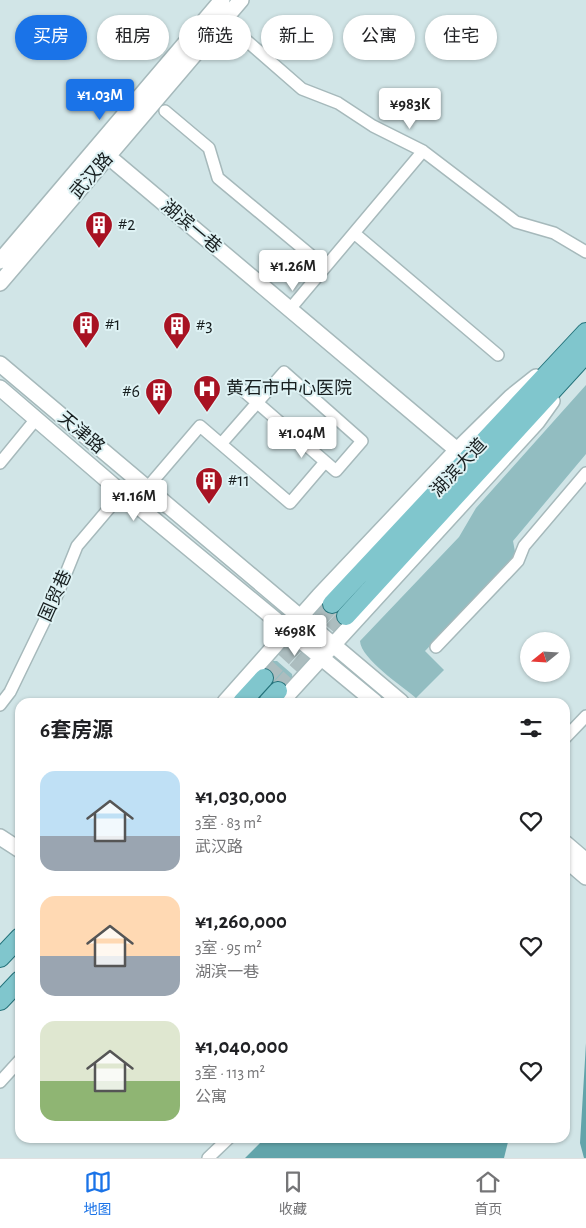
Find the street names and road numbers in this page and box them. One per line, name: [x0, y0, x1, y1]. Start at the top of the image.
street label: 武汉路: [66, 148, 117, 202]
street label: 湖滨一巷: [158, 195, 226, 257]
street label: 天津路: [55, 407, 109, 457]
street label: 湖滨大道: [426, 434, 490, 500]
street label: 国贸巷: [35, 567, 75, 624]

